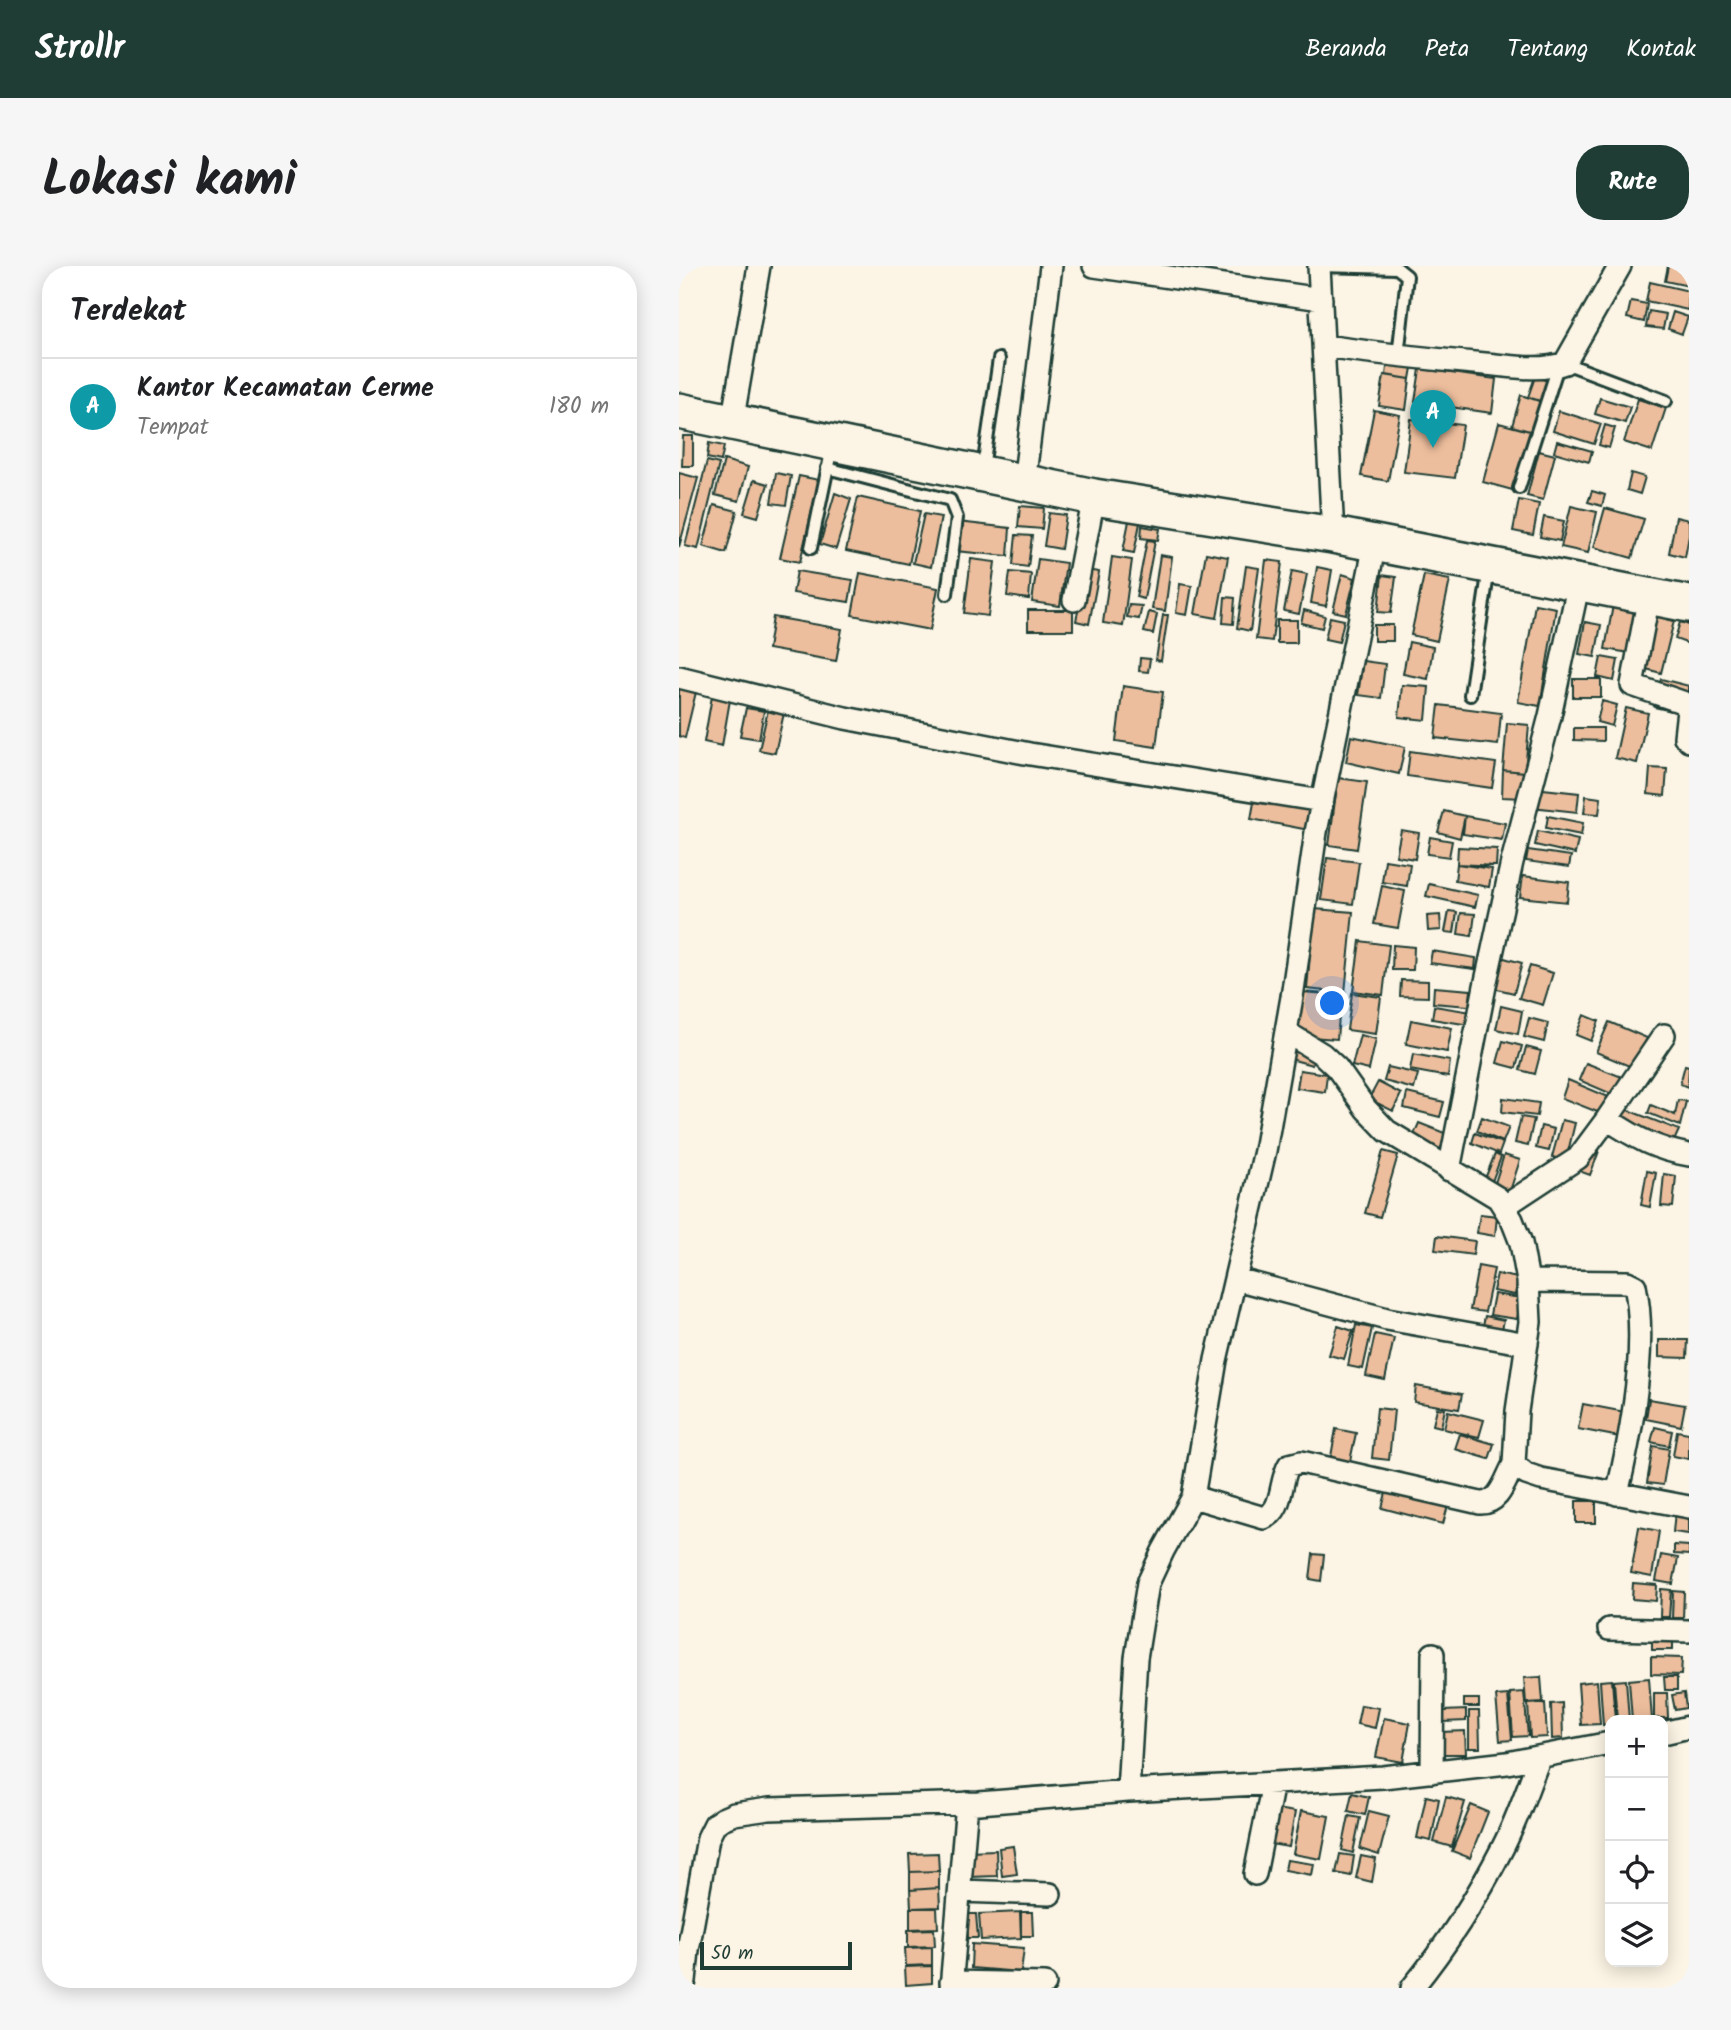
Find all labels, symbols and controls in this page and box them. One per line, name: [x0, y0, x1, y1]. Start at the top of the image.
text: Strollr: [35, 23, 125, 76]
text: Beranda: [1305, 30, 1387, 69]
text: Peta: [1425, 30, 1469, 69]
text: Tentang: [1507, 30, 1588, 69]
text: Kontak: [1626, 30, 1696, 69]
text: Lokasi kami: [42, 143, 297, 221]
button: Rute: [1576, 145, 1689, 220]
text: Terdekat: [70, 288, 186, 336]
text: Kantor Kecamatan Cerme: [137, 368, 434, 410]
text: A: [86, 389, 100, 425]
text: 180 m: [549, 389, 609, 425]
pin: A: [1410, 390, 1456, 448]
text: Tempat: [137, 410, 209, 446]
your location: [1315, 986, 1349, 1020]
map controls: [1605, 1715, 1668, 1967]
button: +: [1605, 1715, 1668, 1778]
button: −: [1605, 1778, 1668, 1841]
button: locate: [1605, 1841, 1668, 1904]
button: layers: [1605, 1904, 1668, 1967]
scale bar: [700, 1939, 852, 1971]
text: 50 m: [711, 1939, 753, 1969]

